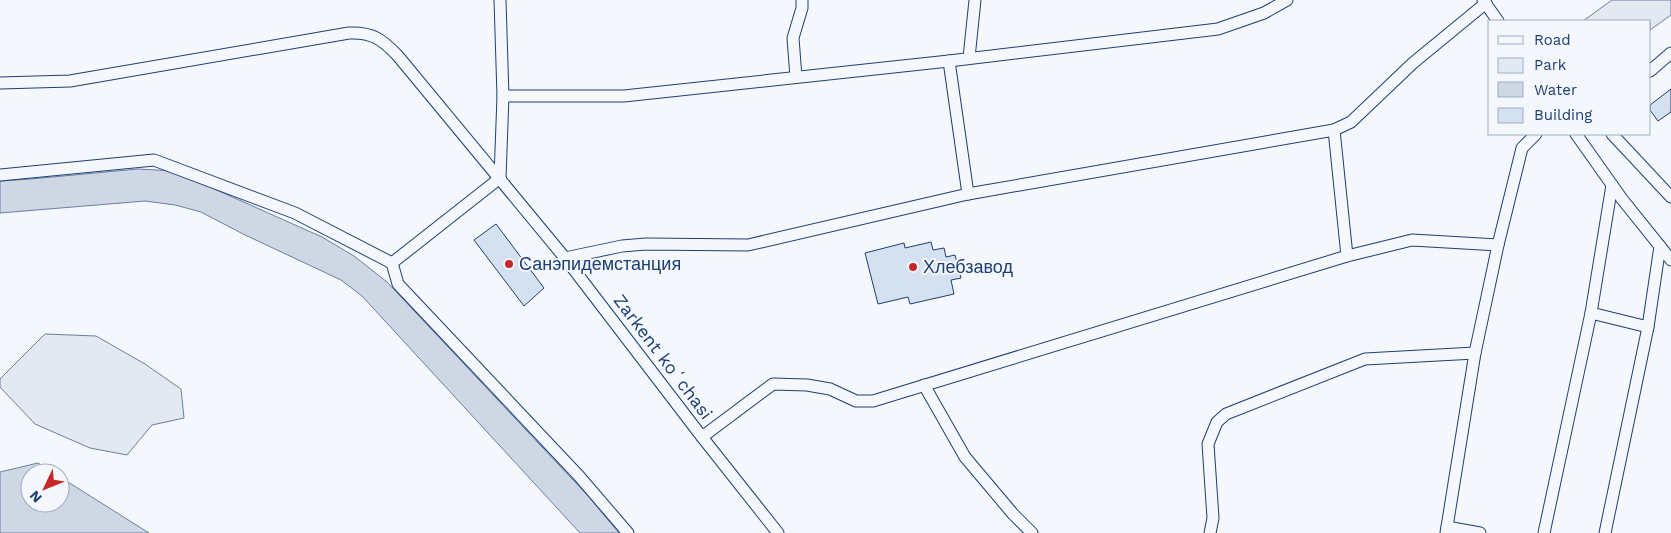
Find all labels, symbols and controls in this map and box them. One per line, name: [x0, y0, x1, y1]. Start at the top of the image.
legend: [1488, 20, 1651, 135]
text: Road: [1534, 31, 1571, 49]
text: Park: [1534, 56, 1567, 74]
text: Water: [1534, 81, 1577, 99]
text: Building: [1534, 106, 1592, 124]
place label: Санэпидемстанция: [519, 253, 681, 274]
place label: Хлебзавод: [923, 256, 1013, 277]
marker: Санэпидемстанция: [503, 258, 515, 270]
marker: Хлебзавод: [907, 261, 919, 273]
street label: Zarkent koʻchasi: [610, 290, 717, 423]
north arrow: [20, 463, 70, 513]
text: N: [26, 488, 45, 506]

